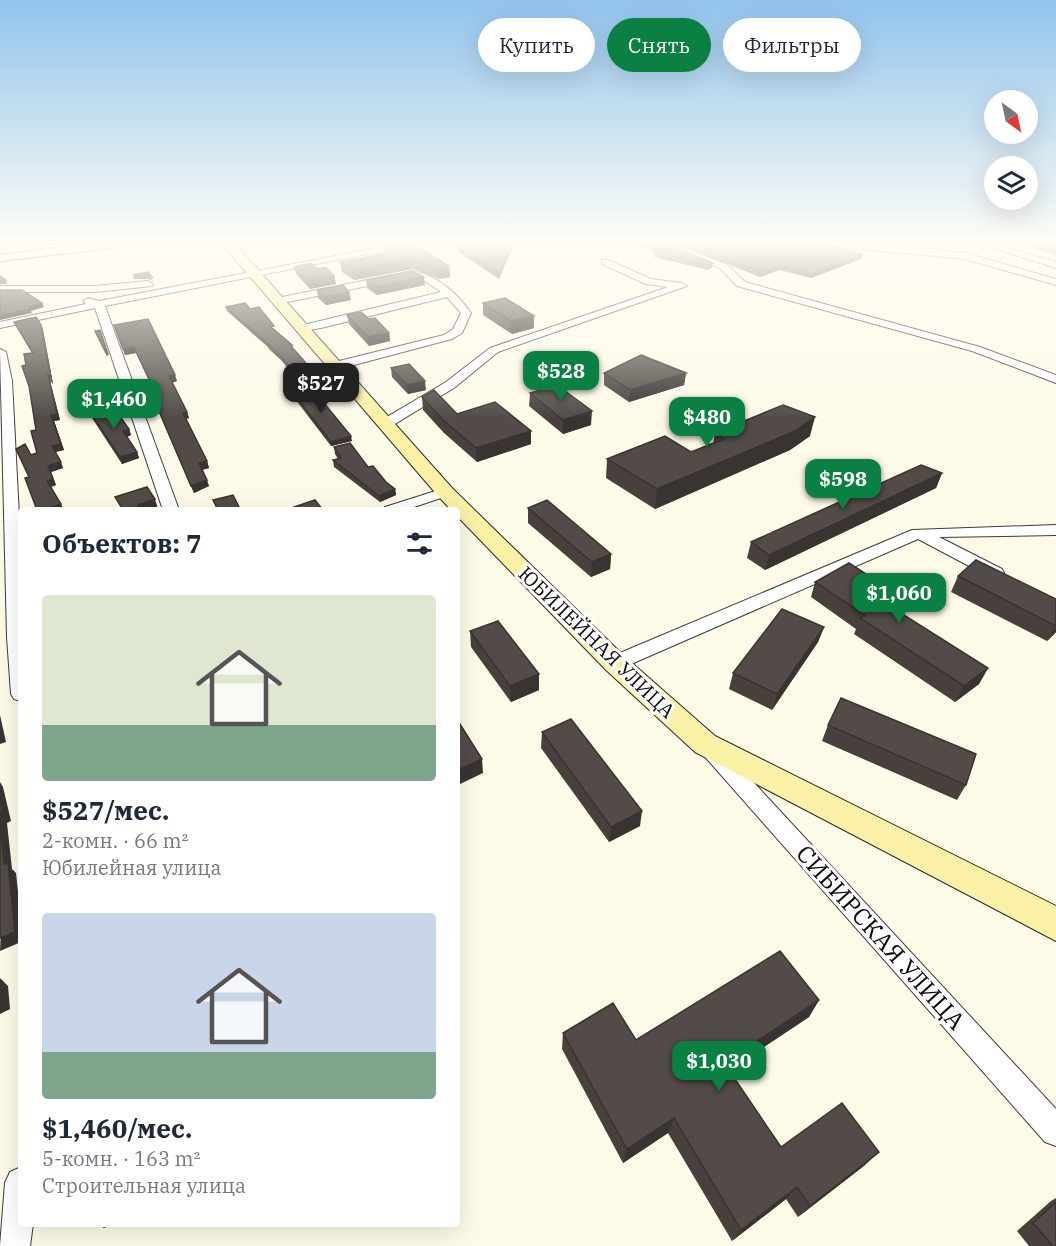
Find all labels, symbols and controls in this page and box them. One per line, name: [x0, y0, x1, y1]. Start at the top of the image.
chip: Купить: [478, 18, 595, 72]
chip: Снять: [607, 18, 711, 72]
chip: Фильтры: [723, 18, 861, 72]
north arrow: [984, 90, 1038, 144]
map controls: [984, 90, 1038, 210]
button: layers: [984, 156, 1038, 210]
pin: $528: [525, 351, 597, 402]
text: $528: [537, 357, 585, 384]
pin: $527: [285, 363, 357, 414]
text: $527: [297, 369, 345, 396]
pin: $1,460: [65, 379, 163, 430]
text: $1,460: [81, 385, 147, 412]
pin: $480: [671, 397, 743, 448]
text: $480: [683, 403, 731, 430]
pin: $598: [807, 459, 879, 510]
text: $598: [819, 465, 867, 492]
text: Объектов: 7: [42, 526, 202, 560]
icon: filters: [403, 527, 436, 560]
street label: ЮБИЛЕЙНАЯ УЛИЦА: [513, 560, 681, 724]
pin: $1,060: [850, 573, 948, 624]
text: $1,060: [866, 579, 932, 606]
icon: home: [185, 634, 293, 742]
text: $527/мес.: [42, 793, 169, 827]
text: 2-комн. · 66 m²: [42, 827, 189, 854]
street label: СИБИРСКАЯ УЛИЦА: [789, 838, 973, 1037]
text: Юбилейная улица: [42, 854, 222, 881]
icon: home: [185, 952, 293, 1060]
pin: $1,030: [670, 1041, 768, 1092]
text: $1,030: [686, 1047, 752, 1074]
text: $1,460/мес.: [42, 1111, 192, 1145]
text: 5-комн. · 163 m²: [42, 1145, 201, 1172]
text: Строительная улица: [42, 1172, 246, 1199]

